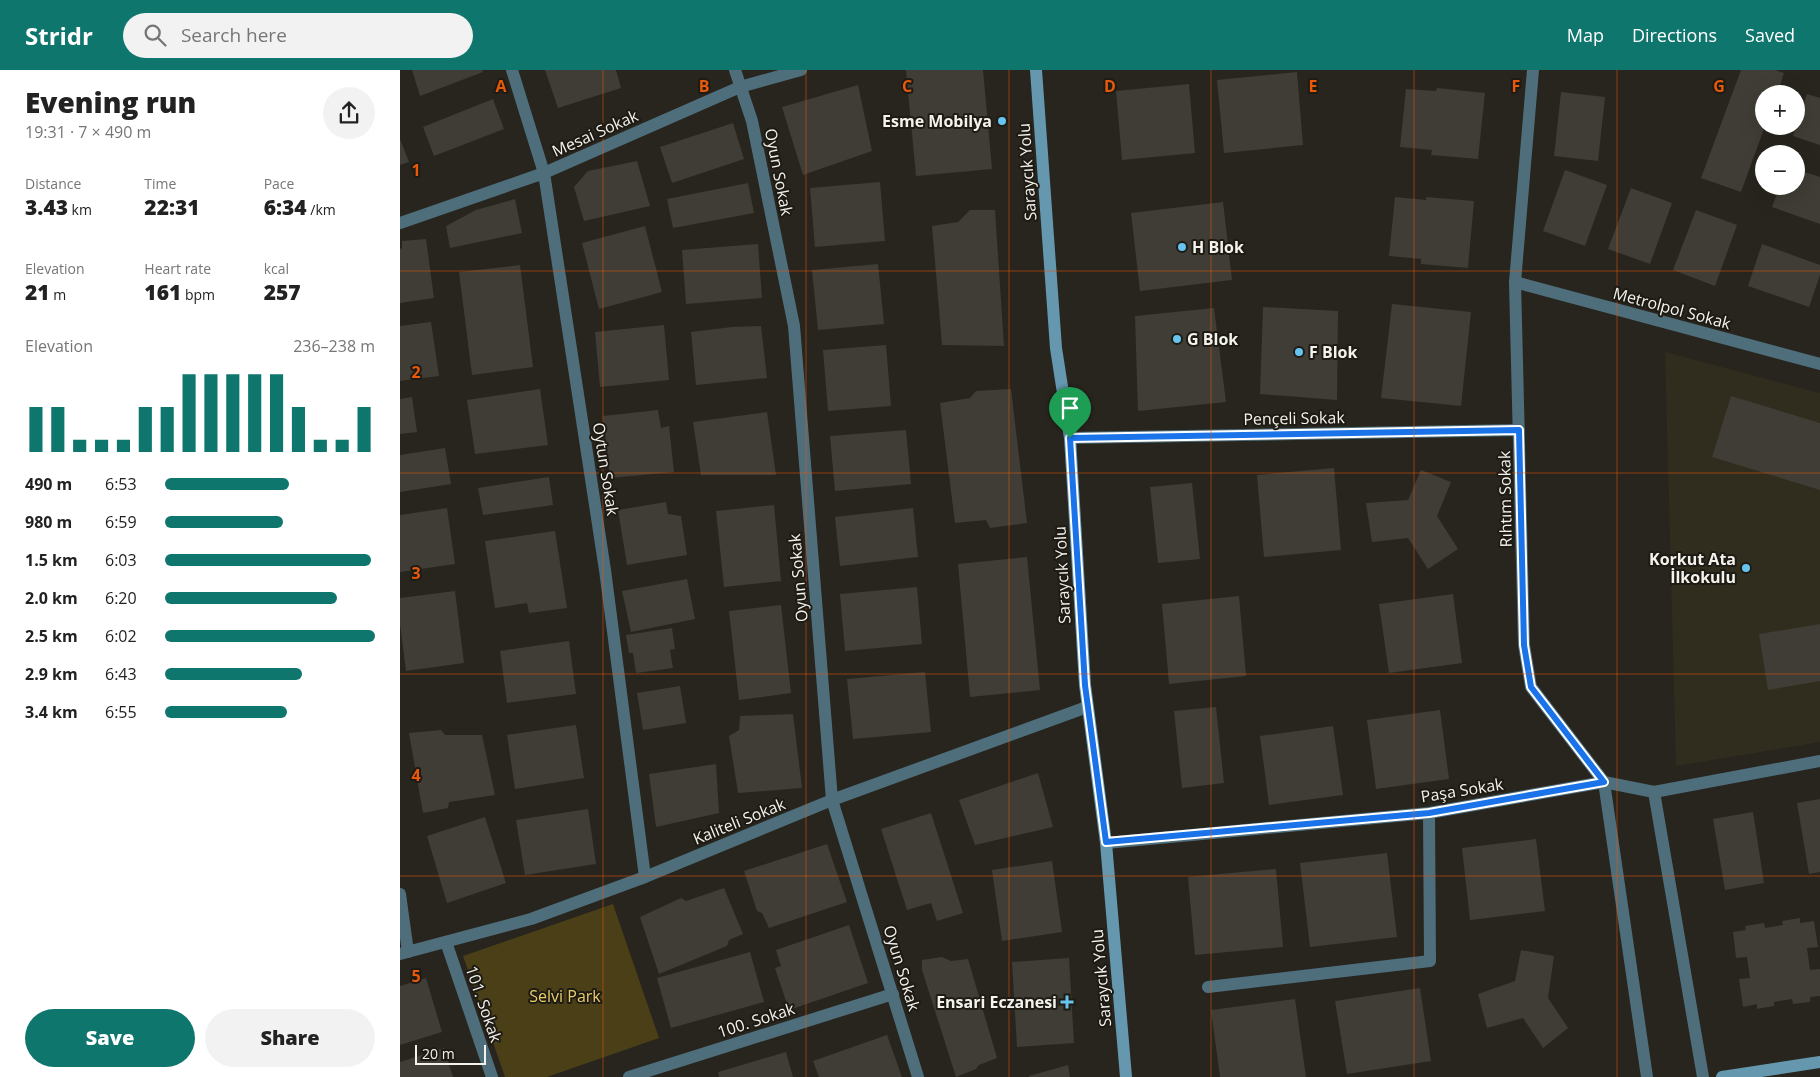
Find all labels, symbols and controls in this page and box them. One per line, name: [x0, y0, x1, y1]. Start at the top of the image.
search box: [123, 13, 473, 58]
text: Stridr: [25, 19, 93, 52]
icon: search: [141, 21, 169, 49]
text: Search here: [181, 22, 287, 48]
text: Map: [1567, 23, 1604, 47]
text: Directions: [1632, 23, 1717, 47]
text: Saved: [1745, 23, 1795, 47]
text: A: [495, 75, 507, 97]
text: B: [699, 75, 709, 97]
text: C: [902, 75, 912, 97]
text: D: [1104, 75, 1116, 97]
text: E: [1309, 75, 1318, 97]
text: F: [1512, 75, 1520, 97]
text: G: [1713, 75, 1725, 97]
text: Evening run: [25, 83, 196, 121]
map controls: [1755, 85, 1805, 195]
button: +: [1755, 85, 1805, 135]
button: share: [323, 87, 375, 139]
street label: Mesai Sokak: [548, 104, 642, 162]
place label: Esme Mobilya: [882, 110, 992, 132]
marker: Esme Mobilya: [996, 115, 1008, 127]
text: 19:31 · 7 × 490 m: [25, 121, 151, 143]
street label: Saraycık Yolu: [1013, 122, 1041, 222]
street label: Oyun Sokak: [760, 127, 798, 218]
button: −: [1755, 145, 1805, 195]
text: 1: [411, 159, 421, 181]
text: Distance: [25, 174, 81, 193]
text: Time: [144, 174, 176, 193]
text: Pace: [264, 174, 294, 193]
text: 3.43: [25, 193, 68, 221]
text: 22:31: [144, 193, 200, 221]
text: 6:34: [264, 193, 307, 221]
text: km: [68, 200, 92, 219]
text: /km: [307, 200, 336, 219]
place label: H Blok: [1192, 236, 1244, 258]
marker: H Blok: [1176, 241, 1188, 253]
text: Elevation: [25, 259, 84, 278]
text: Heart rate: [144, 259, 211, 278]
text: kcal: [264, 259, 289, 278]
text: 21: [25, 278, 50, 306]
text: 161: [144, 278, 181, 306]
text: 257: [264, 278, 301, 306]
street label: Metrolpol Sokak: [1611, 282, 1734, 334]
text: m: [50, 285, 66, 304]
text: bpm: [181, 285, 215, 304]
place label: G Blok: [1187, 328, 1238, 350]
marker: G Blok: [1171, 333, 1183, 345]
text: Elevation: [25, 335, 93, 357]
text: 236–238 m: [293, 335, 375, 357]
place label: F Blok: [1309, 341, 1357, 363]
marker: F Blok: [1293, 346, 1305, 358]
text: 2: [411, 361, 421, 383]
pin: [1049, 387, 1091, 438]
icon: arrive: [1056, 394, 1084, 422]
street label: Pençeli Sokak: [1243, 406, 1345, 430]
street label: Oytun Sokak: [588, 421, 624, 518]
street label: Rıhtım Sokak: [1493, 450, 1517, 547]
text: 490 m: [25, 473, 72, 495]
text: 6:53: [105, 473, 137, 495]
text: 980 m: [25, 511, 72, 533]
text: 6:59: [105, 511, 137, 533]
street label: Saraycık Yolu: [1048, 526, 1076, 624]
street label: Oyun Sokak: [783, 532, 813, 623]
place label: Korkut Ata İlkokulu: [1649, 548, 1736, 588]
text: 1.5 km: [25, 549, 78, 571]
text: 6:03: [105, 549, 137, 571]
text: 3: [411, 562, 421, 584]
marker: Korkut Ata İlkokulu: [1740, 562, 1752, 574]
text: 2.0 km: [25, 587, 78, 609]
text: 6:20: [105, 587, 137, 609]
text: 2.5 km: [25, 625, 78, 647]
text: 6:02: [105, 625, 137, 647]
text: 2.9 km: [25, 663, 78, 685]
text: 6:43: [105, 663, 137, 685]
text: 3.4 km: [25, 701, 78, 723]
text: 6:55: [105, 701, 137, 723]
text: 4: [411, 764, 421, 786]
street label: Paşa Sokak: [1419, 773, 1505, 807]
street label: Kaliteli Sokak: [690, 792, 789, 850]
street label: Oyun Sokak: [879, 923, 926, 1014]
street label: Saraycık Yolu: [1086, 928, 1116, 1028]
street label: 101. Sokak: [461, 963, 508, 1046]
text: 5: [411, 965, 421, 987]
park label: Selvi Park: [529, 985, 601, 1007]
place label: Ensari Eczanesi: [936, 991, 1057, 1013]
marker: Ensari Eczanesi: [1061, 996, 1073, 1008]
street label: 100. Sokak: [715, 997, 798, 1043]
button: Save: [25, 1009, 195, 1067]
button: Share: [205, 1009, 375, 1067]
scale bar: [415, 1042, 486, 1065]
text: 20 m: [422, 1044, 455, 1063]

